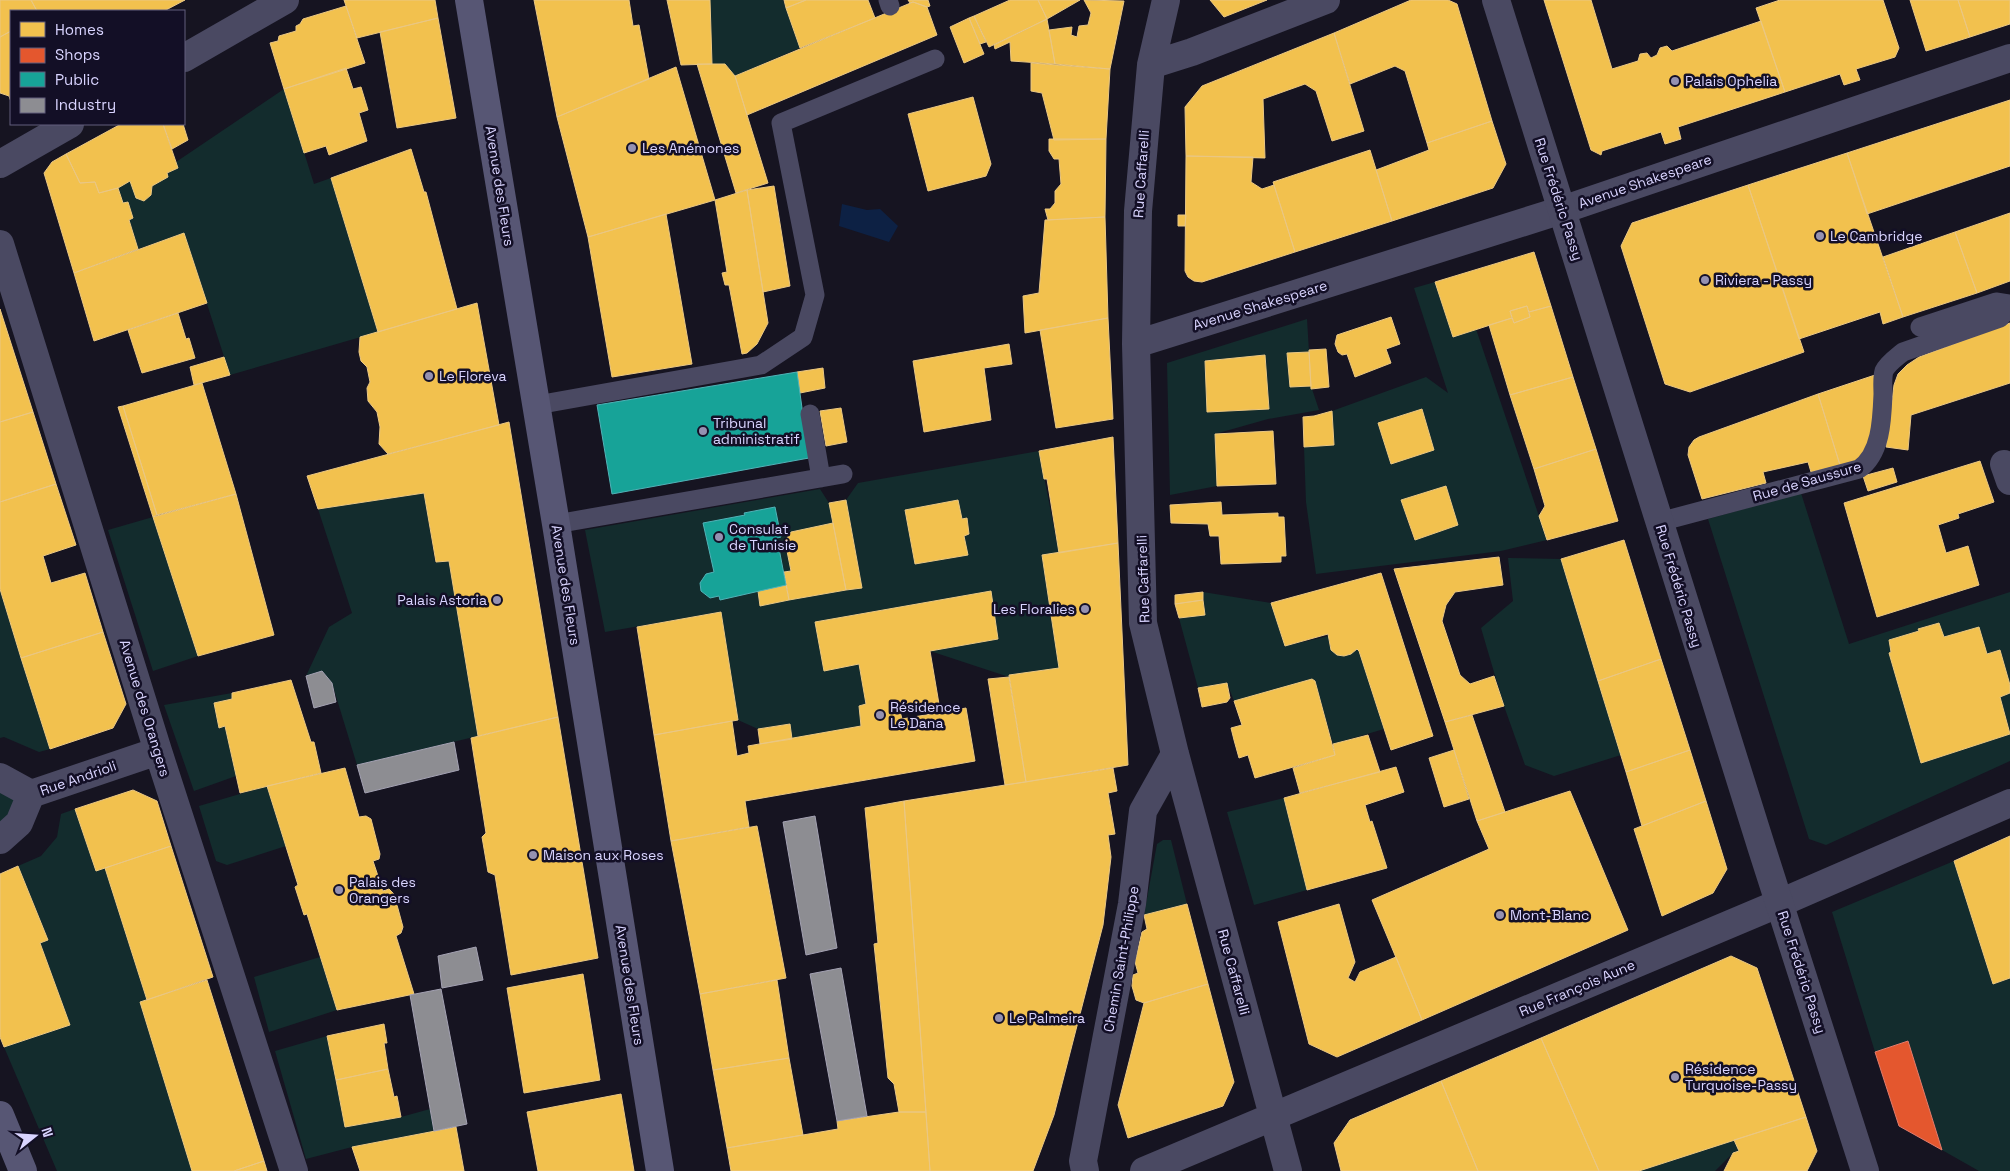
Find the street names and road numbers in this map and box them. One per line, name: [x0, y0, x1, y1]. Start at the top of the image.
street label: Avenue des Fleurs: [482, 124, 518, 248]
street label: Rue Caffarelli: [1129, 129, 1153, 219]
street label: Rue Frédéric Passy: [1531, 135, 1587, 263]
street label: Avenue Shakespeare: [1576, 150, 1714, 212]
street label: Avenue Shakespeare: [1191, 276, 1329, 334]
street label: Rue de Saussure: [1751, 457, 1863, 505]
street label: Rue Frédéric Passy: [1652, 522, 1706, 650]
street label: Avenue des Fleurs: [548, 523, 584, 647]
street label: Rue Caffarelli: [1132, 535, 1154, 623]
street label: Avenue des Orangers: [116, 637, 174, 779]
street label: Rue Andrioli: [37, 757, 119, 799]
street label: Chemin Saint-Philippe: [1099, 884, 1143, 1034]
street label: Rue Frédéric Passy: [1774, 908, 1830, 1036]
street label: Avenue des Fleurs: [612, 923, 648, 1047]
street label: Rue Caffarelli: [1214, 927, 1254, 1017]
street label: Rue François Aune: [1516, 955, 1638, 1021]

